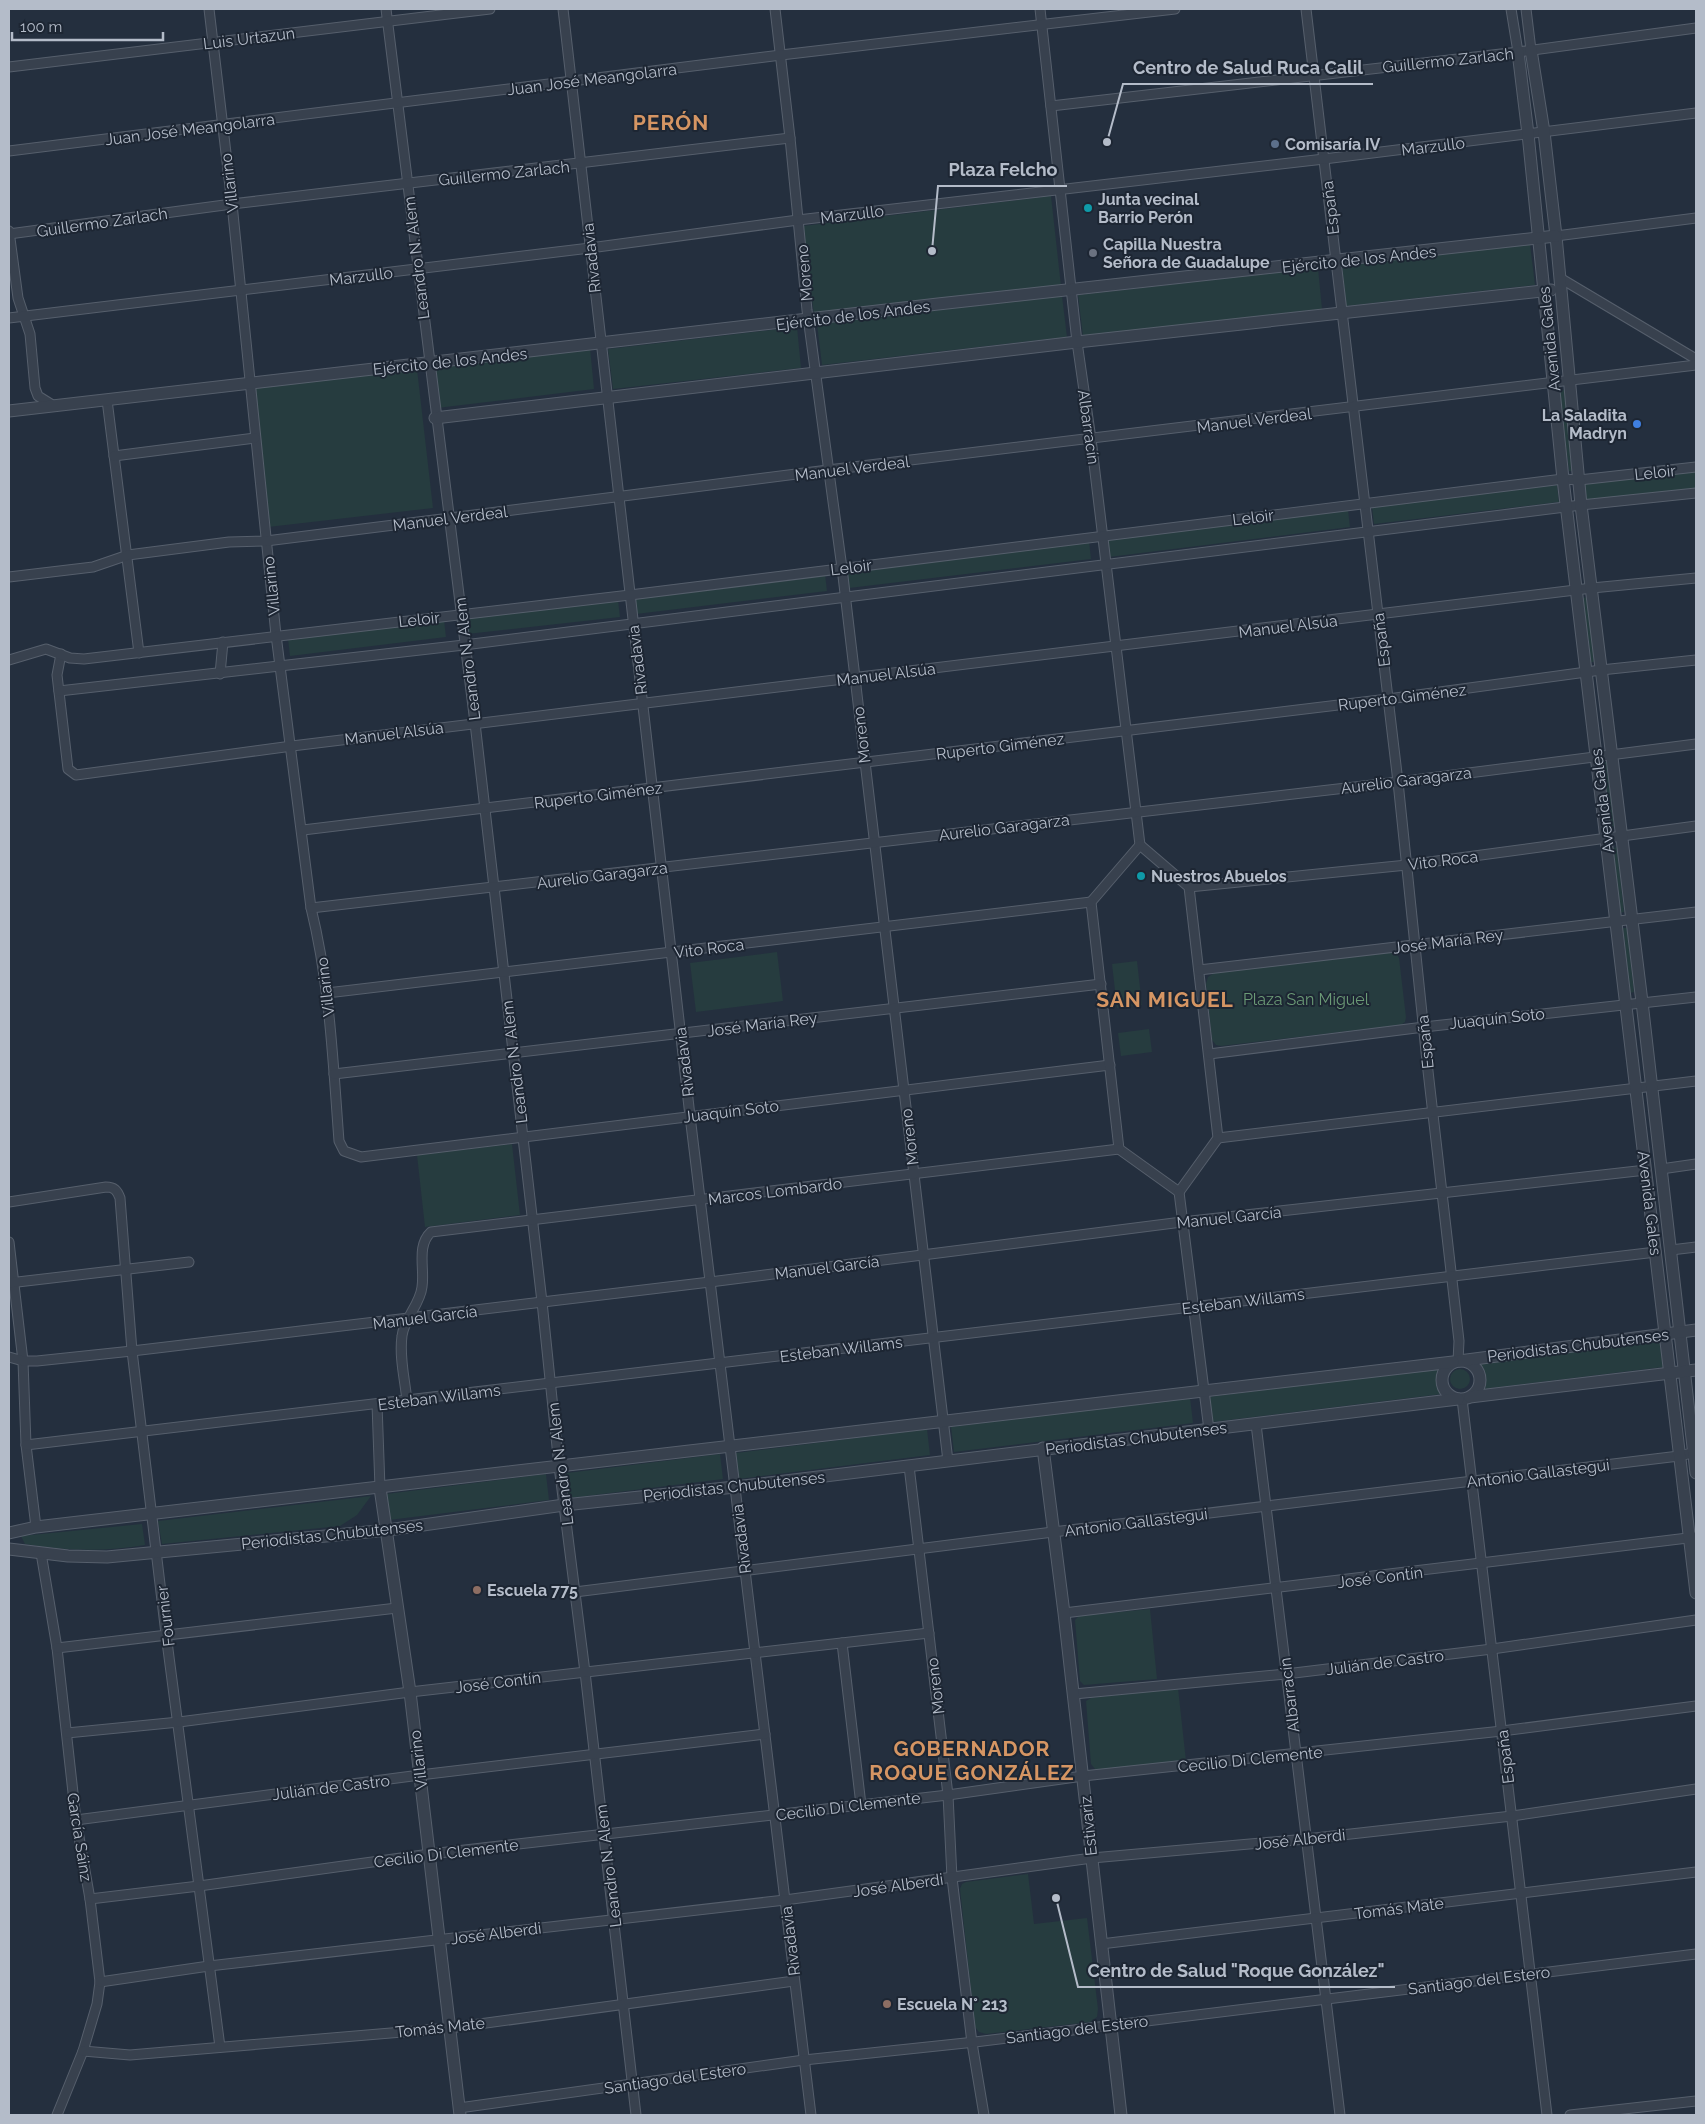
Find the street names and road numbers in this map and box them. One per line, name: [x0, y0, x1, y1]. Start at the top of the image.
street label: Luis Urtazun: [202, 23, 296, 54]
street label: Guillermo Zarlach: [1381, 44, 1515, 77]
street label: Juan José Meangolarra: [506, 60, 678, 99]
street label: Juan José Meangolarra: [104, 110, 276, 149]
street label: Marzullo: [1400, 133, 1466, 160]
street label: Villarino: [216, 152, 243, 214]
street label: Guillermo Zarlach: [437, 157, 571, 190]
street label: España: [1318, 180, 1343, 236]
street label: Leandro N. Alem: [400, 195, 433, 321]
street label: Marzullo: [819, 201, 885, 228]
street label: Guillermo Zarlach: [35, 204, 169, 241]
street label: Rivadavia: [578, 222, 605, 294]
street label: Ejército de los Andes: [1281, 242, 1437, 277]
street label: Moreno: [793, 244, 816, 302]
street label: Marzullo: [328, 263, 394, 290]
street label: Avenida Gales: [1535, 285, 1564, 392]
street label: Ejército de los Andes: [775, 297, 931, 334]
street label: Ejército de los Andes: [372, 344, 528, 379]
street label: Albarracín: [1074, 388, 1103, 466]
street label: Manuel Verdeal: [1196, 404, 1313, 437]
street label: Manuel Verdeal: [794, 452, 911, 485]
street label: Leloir: [1633, 461, 1677, 484]
street label: Manuel Verdeal: [392, 502, 509, 535]
street label: Leloir: [1231, 505, 1275, 529]
street label: Villarino: [259, 555, 284, 617]
street label: Leloir: [829, 555, 873, 579]
street label: Leandro N. Alem: [451, 596, 484, 722]
street label: Leloir: [397, 608, 441, 631]
street label: Manuel Alsúa: [1238, 611, 1339, 642]
street label: España: [1369, 612, 1394, 668]
street label: Rivadavia: [624, 624, 651, 696]
street label: Manuel Alsúa: [836, 659, 937, 690]
street label: Ruperto Giménez: [1337, 680, 1467, 715]
street label: Moreno: [849, 705, 874, 764]
street label: Manuel Alsúa: [344, 718, 445, 749]
street label: Ruperto Giménez: [935, 729, 1065, 764]
street label: Avenida Gales: [1587, 747, 1618, 854]
street label: Aurelio Garagarza: [1340, 763, 1473, 798]
street label: Ruperto Giménez: [533, 778, 663, 813]
street label: Aurelio Garagarza: [938, 810, 1071, 845]
street label: Vito Roca: [1407, 847, 1479, 874]
street label: Aurelio Garagarza: [536, 858, 669, 893]
street label: José María Rey: [1392, 925, 1505, 958]
street label: Vito Roca: [673, 935, 745, 962]
street label: Villarino: [312, 956, 339, 1018]
street label: Leandro N. Alem: [498, 999, 531, 1125]
street label: Juaquín Soto: [1448, 1004, 1546, 1033]
street label: José María Rey: [706, 1008, 819, 1041]
street label: España: [1413, 1014, 1438, 1070]
street label: Rivadavia: [671, 1026, 698, 1098]
street label: Juaquín Soto: [682, 1096, 780, 1127]
street label: Moreno: [897, 1107, 922, 1166]
street label: Avenida Gales: [1634, 1150, 1665, 1257]
street label: Marcos Lombardo: [707, 1174, 843, 1209]
street label: Manuel García: [1176, 1203, 1282, 1232]
street label: Manuel García: [774, 1252, 881, 1283]
street label: Esteban Willams: [1181, 1285, 1306, 1318]
street label: Manuel García: [372, 1302, 479, 1333]
street label: Periodistas Chubutenses: [1486, 1325, 1670, 1366]
street label: Esteban Willams: [779, 1333, 904, 1366]
street label: Esteban Willams: [377, 1381, 502, 1414]
street label: Leandro N. Alem: [544, 1401, 577, 1527]
street label: Periodistas Chubutenses: [1044, 1418, 1228, 1459]
street label: Antonio Gallastegui: [1465, 1455, 1611, 1492]
street label: Periodistas Chubutenses: [642, 1467, 826, 1506]
street label: Rivadavia: [728, 1503, 755, 1575]
street label: Antonio Gallastegui: [1063, 1504, 1209, 1541]
street label: Periodistas Chubutenses: [240, 1515, 424, 1554]
street label: José Contín: [1336, 1563, 1424, 1592]
street label: Fournier: [152, 1584, 179, 1648]
street label: Julián de Castro: [1325, 1646, 1445, 1679]
street label: Moreno: [923, 1656, 948, 1715]
street label: Albarracín: [1275, 1656, 1304, 1733]
street label: José Contín: [454, 1668, 542, 1697]
street label: Villarino: [405, 1729, 432, 1791]
street label: España: [1493, 1729, 1518, 1785]
street label: Cecilio Di Clemente: [1177, 1742, 1324, 1777]
street label: Julián de Castro: [271, 1771, 391, 1804]
street label: Cecilio Di Clemente: [775, 1788, 922, 1825]
street label: García Sáinz: [63, 1791, 96, 1883]
street label: Estivariz: [1076, 1795, 1101, 1857]
street label: Leandro N. Alem: [592, 1803, 625, 1929]
street label: José Alberdi: [1254, 1825, 1346, 1854]
street label: Cecilio Di Clemente: [373, 1835, 520, 1872]
street label: José Alberdi: [852, 1870, 944, 1901]
street label: Tomás Mate: [1353, 1894, 1445, 1923]
street label: Rivadavia: [777, 1905, 804, 1977]
street label: José Alberdi: [450, 1919, 542, 1948]
street label: Santiago del Estero: [1407, 1962, 1551, 1999]
street label: Santiago del Estero: [1005, 2011, 1149, 2048]
street label: Tomás Mate: [394, 2013, 486, 2042]
street label: Santiago del Estero: [603, 2059, 747, 2098]

